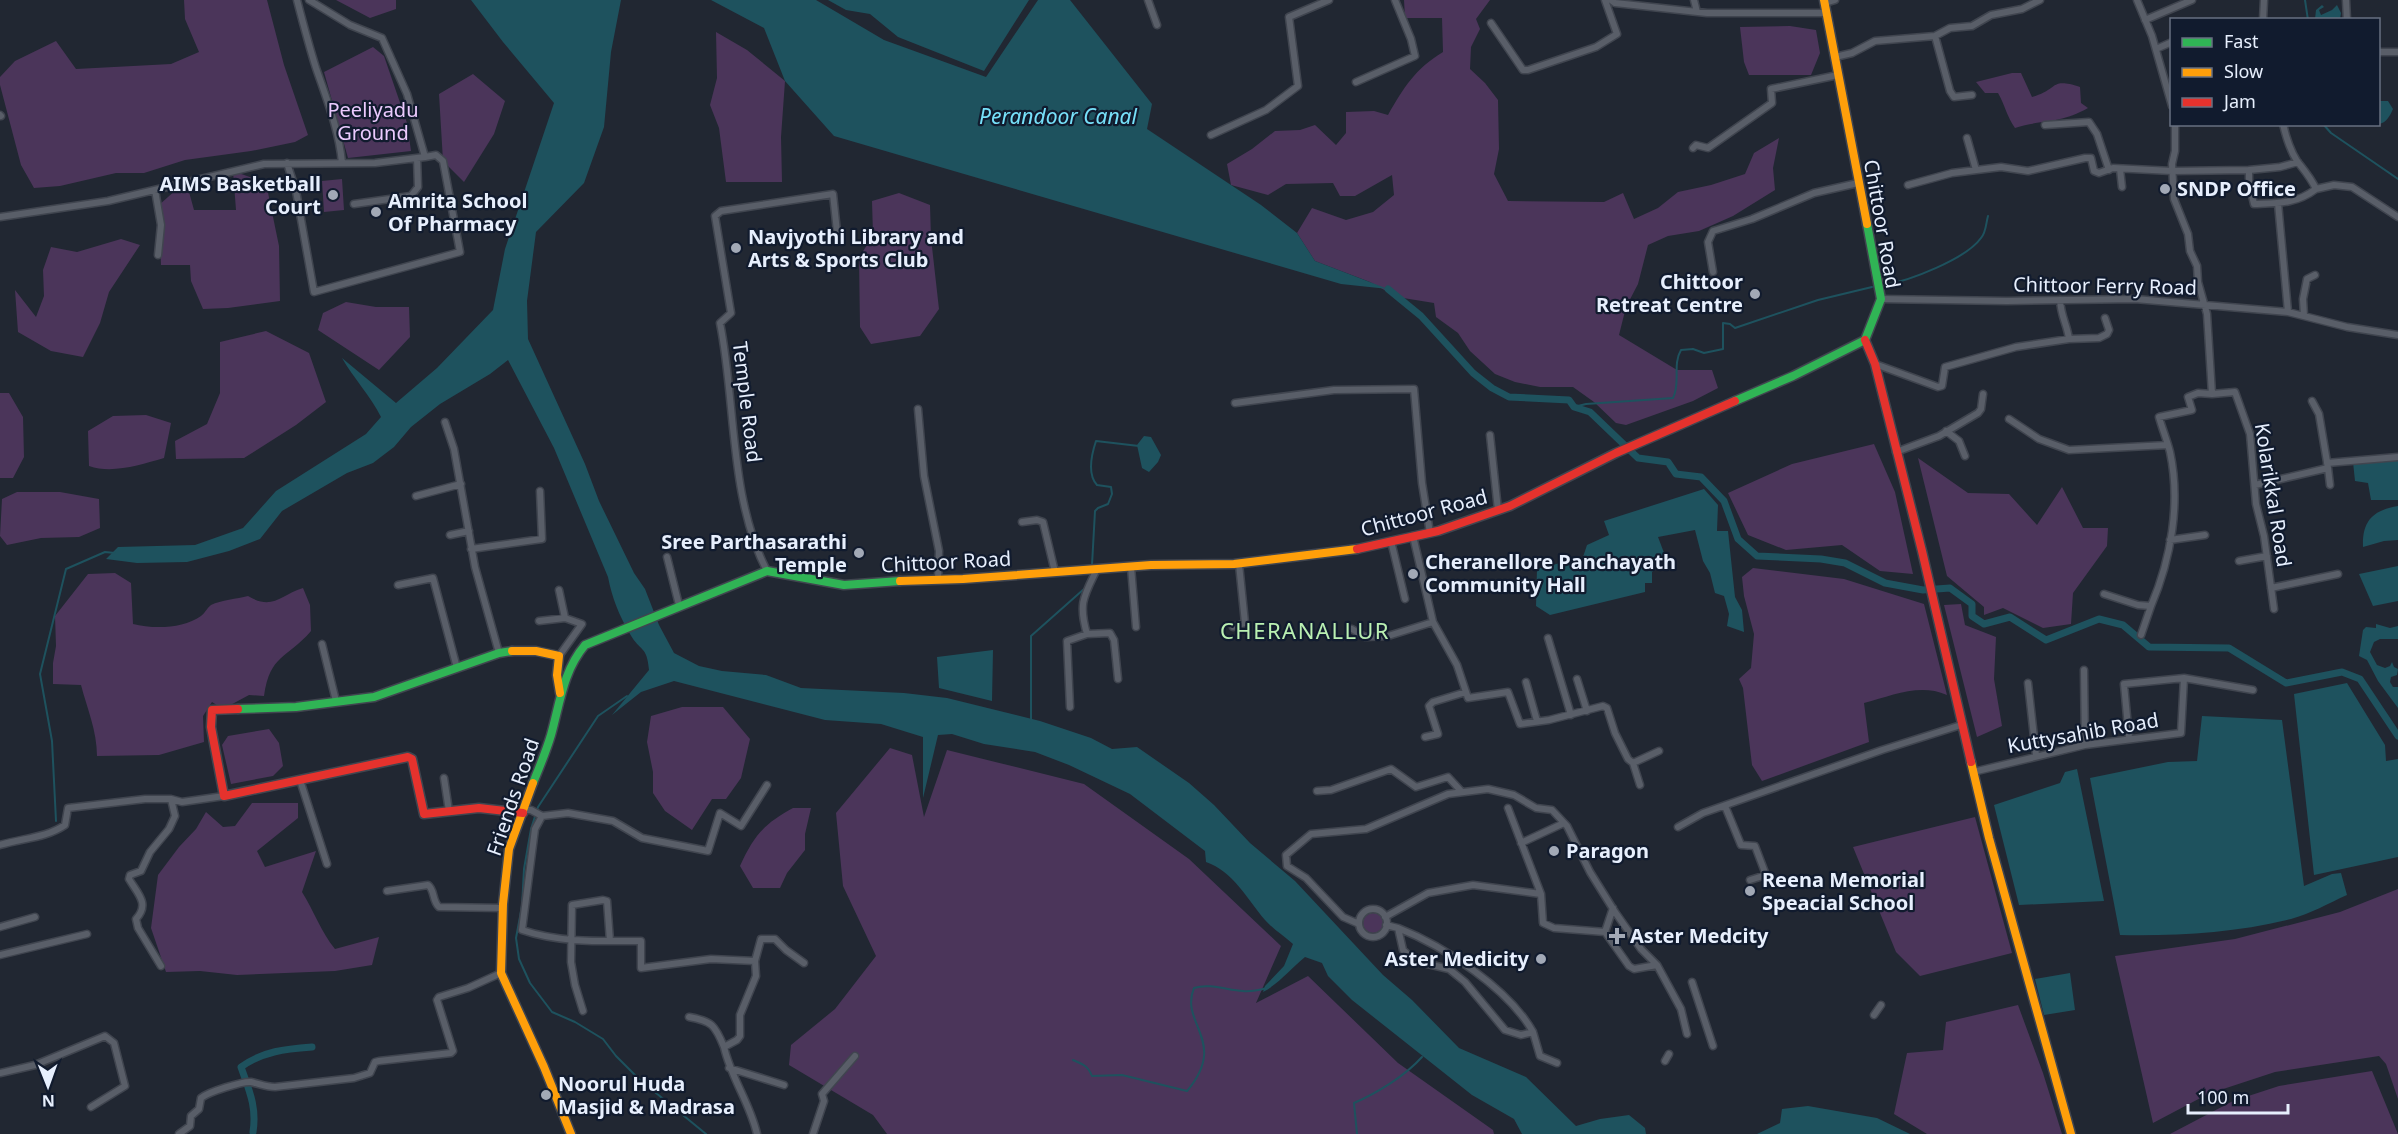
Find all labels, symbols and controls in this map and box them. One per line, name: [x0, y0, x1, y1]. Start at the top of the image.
legend: [2170, 18, 2380, 126]
text: Fast: [2224, 29, 2259, 53]
text: Slow: [2224, 59, 2263, 83]
text: Jam: [2222, 89, 2256, 113]
park label: Peeliyadu Ground: [327, 96, 419, 146]
water label: Perandoor Canal: [979, 102, 1137, 130]
street label: Chittoor Road: [1858, 157, 1907, 290]
place label: AIMS Basketball Court: [159, 170, 321, 220]
place label: SNDP Office: [2177, 175, 2296, 202]
marker: SNDP Office: [2158, 182, 2172, 196]
place label: Amrita School Of Pharmacy: [388, 187, 527, 237]
marker: AIMS Basketball Court: [326, 188, 340, 202]
marker: Amrita School Of Pharmacy: [369, 205, 383, 219]
place label: Navjyothi Library and Arts & Sports Club: [748, 223, 964, 273]
marker: Navjyothi Library and Arts & Sports Club: [729, 241, 743, 255]
place label: Chittoor Retreat Centre: [1596, 268, 1743, 318]
street label: Chittoor Ferry Road: [2013, 270, 2197, 301]
marker: Chittoor Retreat Centre: [1748, 287, 1762, 301]
street label: Temple Road: [727, 340, 768, 464]
street label: Kolarikkal Road: [2249, 421, 2298, 569]
street label: Chittoor Road: [1357, 483, 1490, 542]
place label: Sree Parthasarathi Temple: [661, 528, 847, 578]
street label: Chittoor Road: [880, 545, 1012, 578]
marker: Sree Parthasarathi Temple: [852, 546, 866, 560]
place label: Cheranellore Panchayath Community Hall: [1425, 548, 1676, 598]
marker: Cheranellore Panchayath Community Hall: [1406, 567, 1420, 581]
district label: CHERANALLUR: [1220, 615, 1390, 645]
street label: Kuttysahib Road: [2005, 706, 2161, 759]
street label: Friends Road: [480, 734, 545, 859]
place label: Paragon: [1566, 837, 1649, 864]
marker: Paragon: [1547, 844, 1561, 858]
place label: Reena Memorial Speacial School: [1762, 866, 1925, 916]
marker: Reena Memorial Speacial School: [1743, 884, 1757, 898]
place label: Aster Medcity: [1630, 922, 1769, 949]
marker: Aster Medcity: [1608, 927, 1626, 945]
place label: Aster Medicity: [1385, 945, 1530, 972]
marker: Aster Medicity: [1534, 952, 1548, 966]
north arrow: [18, 1056, 78, 1116]
place label: Noorul Huda Masjid & Madrasa: [558, 1070, 735, 1120]
scale bar: [2188, 1077, 2288, 1115]
text: 100 m: [2197, 1085, 2249, 1109]
marker: Noorul Huda Masjid & Madrasa: [539, 1088, 553, 1102]
text: N: [42, 1090, 55, 1112]

